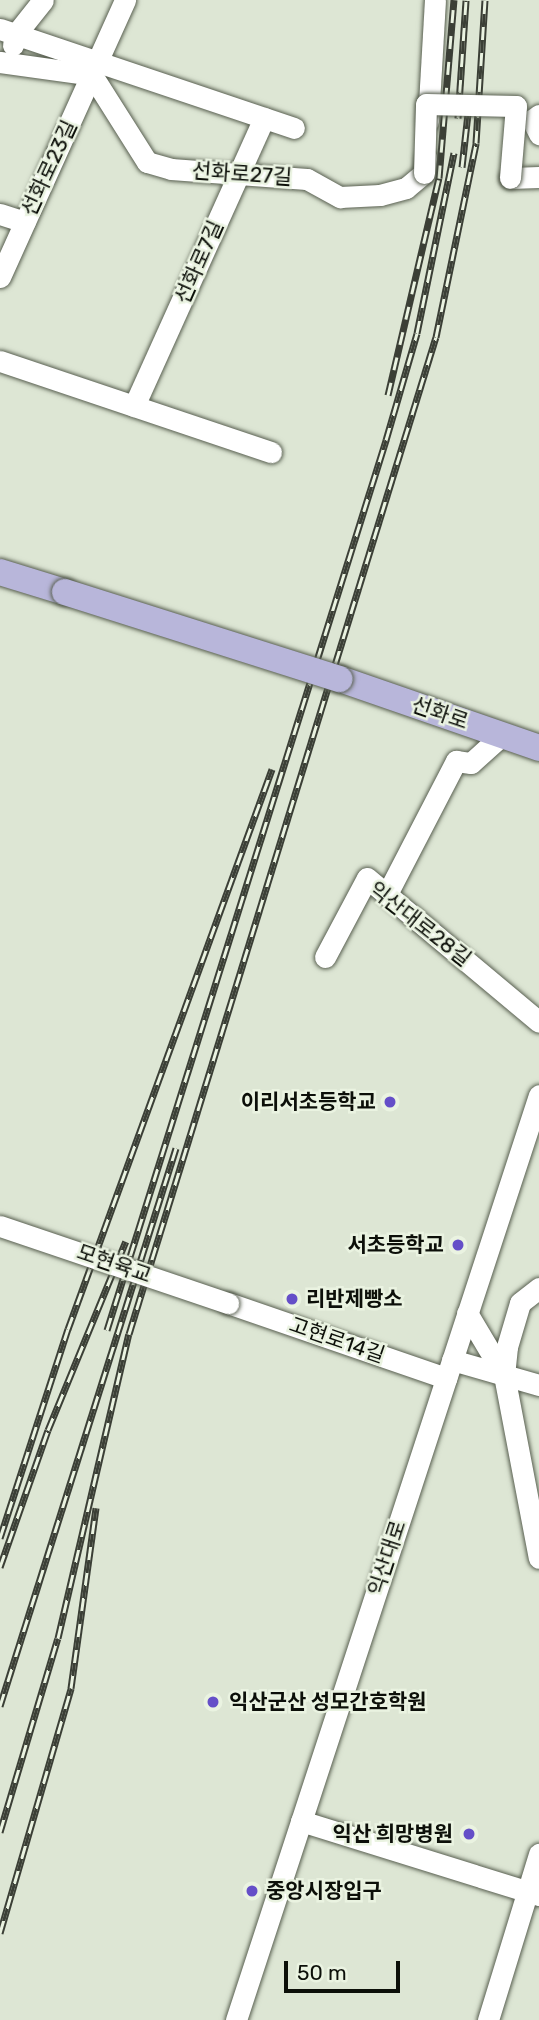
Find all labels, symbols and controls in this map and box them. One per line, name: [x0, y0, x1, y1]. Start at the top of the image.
street label: 선화로23길: [16, 116, 82, 220]
street label: 선화로27길: [191, 158, 293, 190]
street label: 선화로7길: [170, 217, 228, 307]
street label: 선화로: [408, 692, 472, 734]
street label: 익산대로28길: [364, 876, 476, 972]
place label: 이리서초등학교: [241, 1089, 376, 1115]
marker: 이리서초등학교: [382, 1094, 398, 1110]
place label: 서초등학교: [347, 1232, 444, 1258]
marker: 서초등학교: [450, 1237, 466, 1253]
street label: 모현육교: [73, 1240, 155, 1288]
place label: 리반제빵소: [306, 1286, 403, 1312]
marker: 리반제빵소: [284, 1291, 300, 1307]
street label: 고현로14길: [286, 1312, 388, 1368]
street label: 익산대로: [363, 1517, 411, 1599]
place label: 익산군산 성모간호학원: [229, 1689, 427, 1715]
marker: 익산군산 성모간호학원: [203, 1692, 223, 1712]
place label: 익산 희망병원: [333, 1821, 453, 1847]
marker: 익산 희망병원: [459, 1824, 479, 1844]
place label: 중앙시장입구: [266, 1878, 382, 1904]
marker: 중앙시장입구: [244, 1883, 260, 1899]
scale bar: [287, 1946, 402, 1990]
text: 50 m: [297, 1960, 347, 1985]

